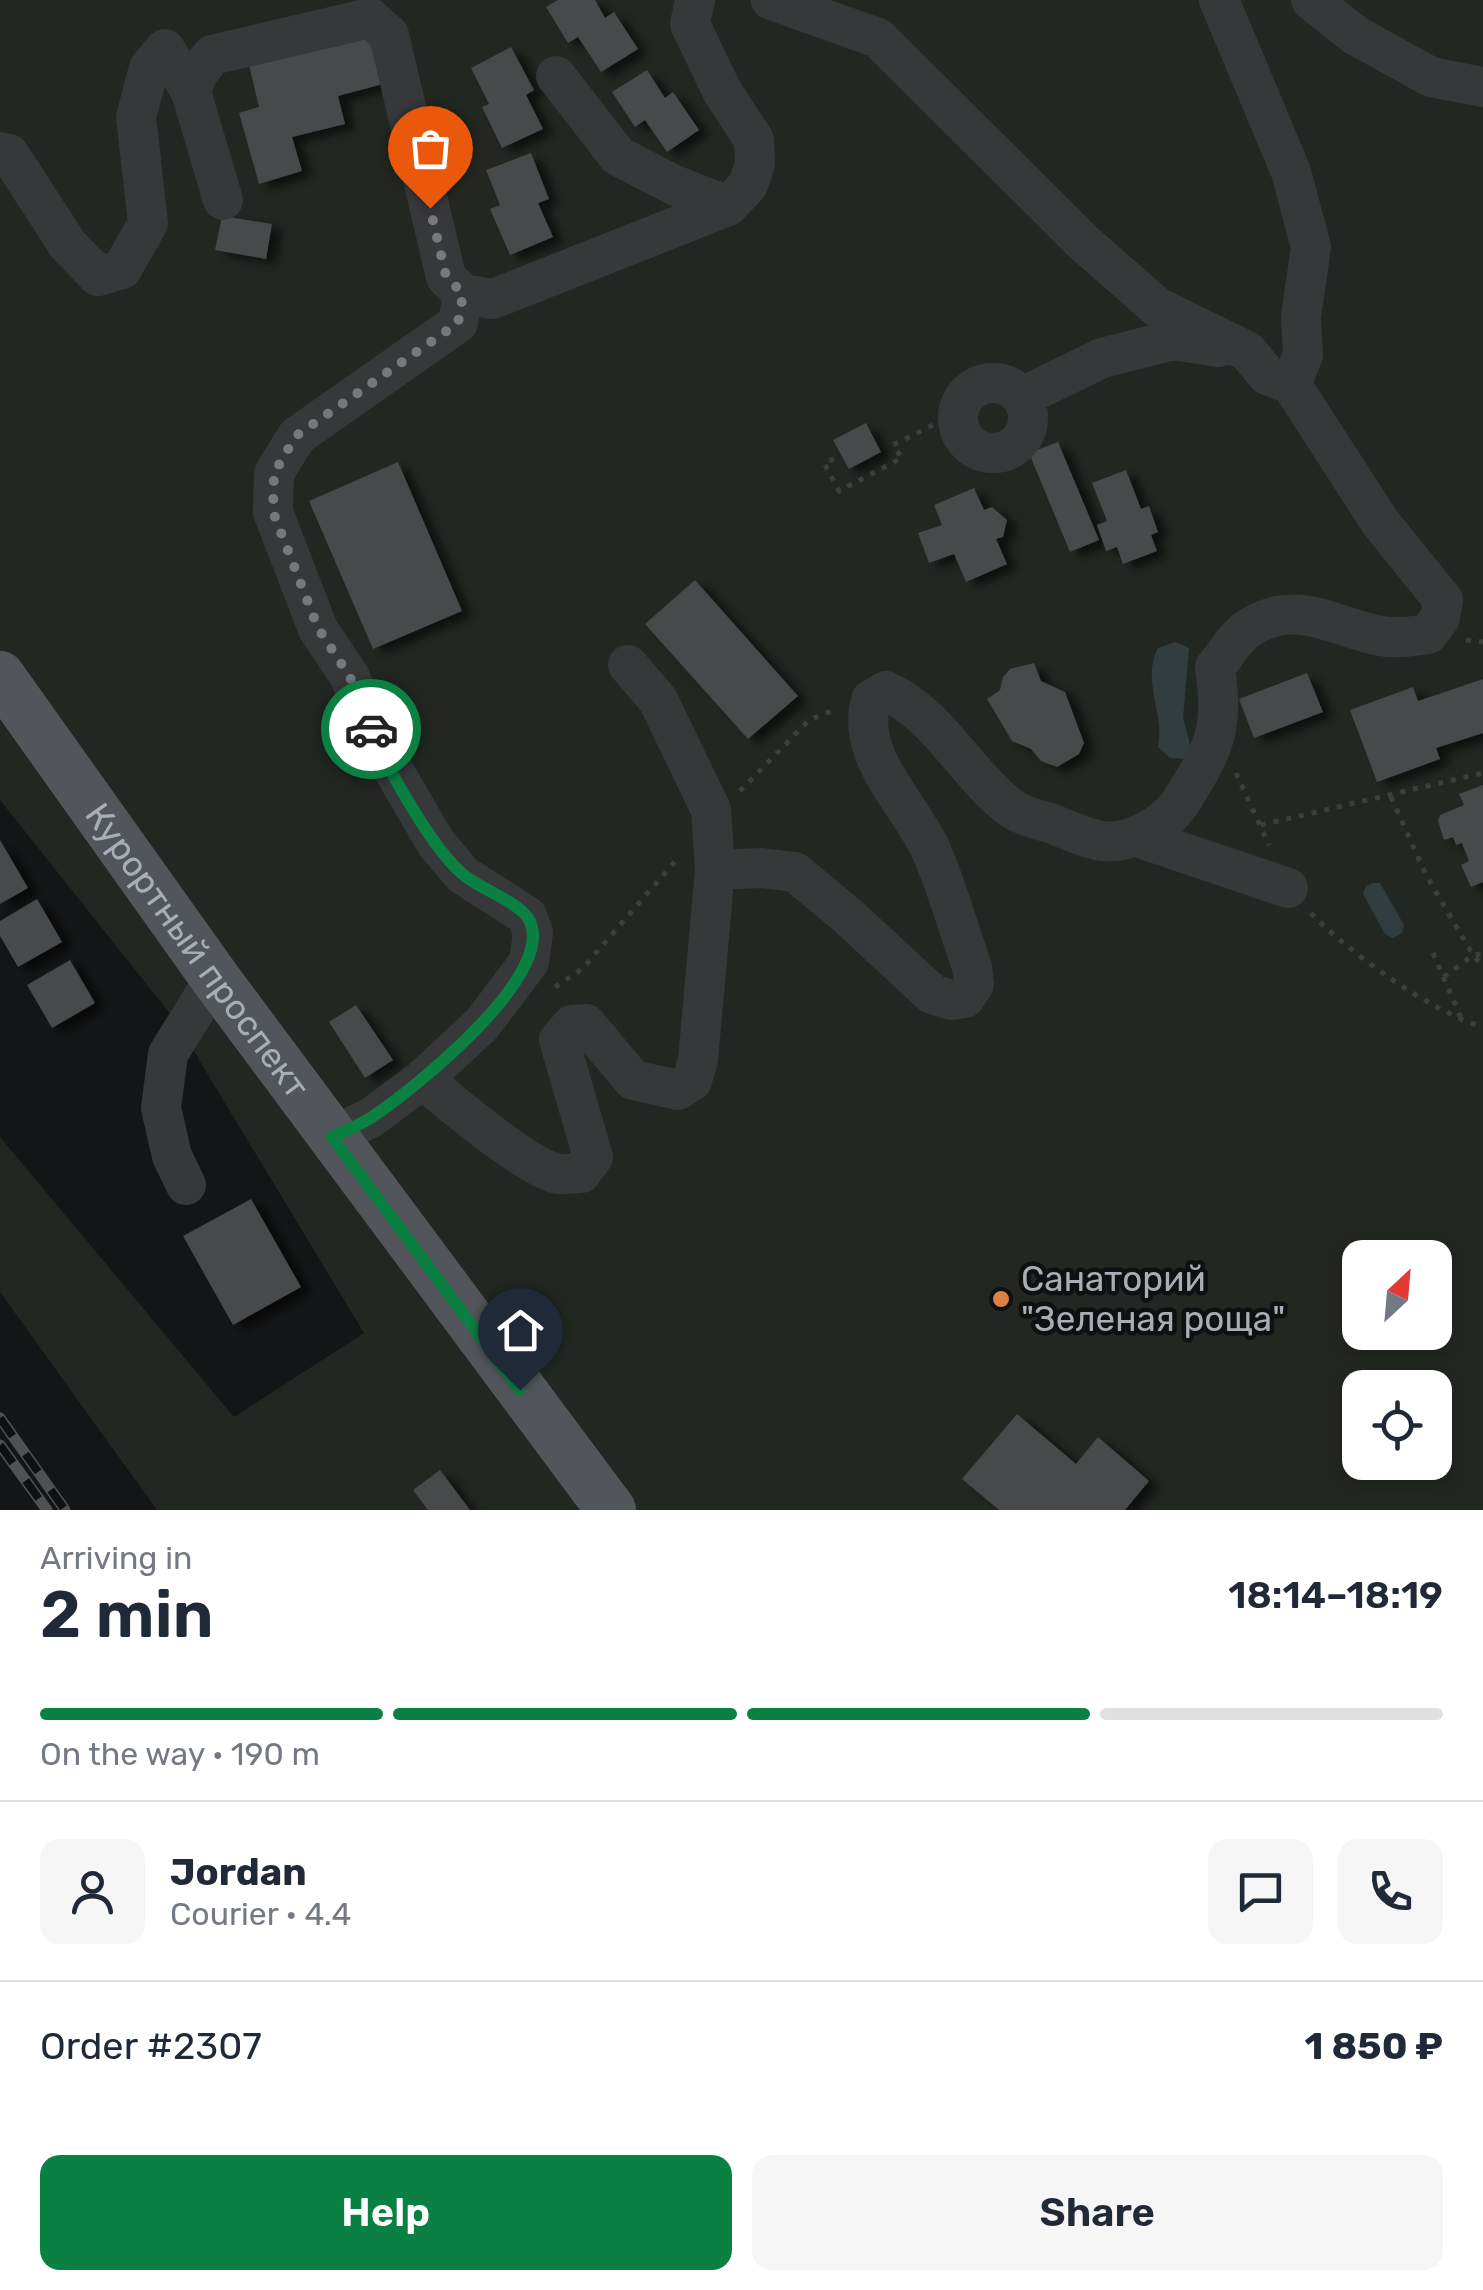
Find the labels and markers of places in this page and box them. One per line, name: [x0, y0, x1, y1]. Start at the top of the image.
pin: [388, 106, 473, 209]
place label: Санаторий "Зеленая роща": [1021, 1258, 1285, 1340]
pin: [478, 1288, 563, 1391]
marker: Санаторий "Зеленая роща": [990, 1288, 1012, 1310]

